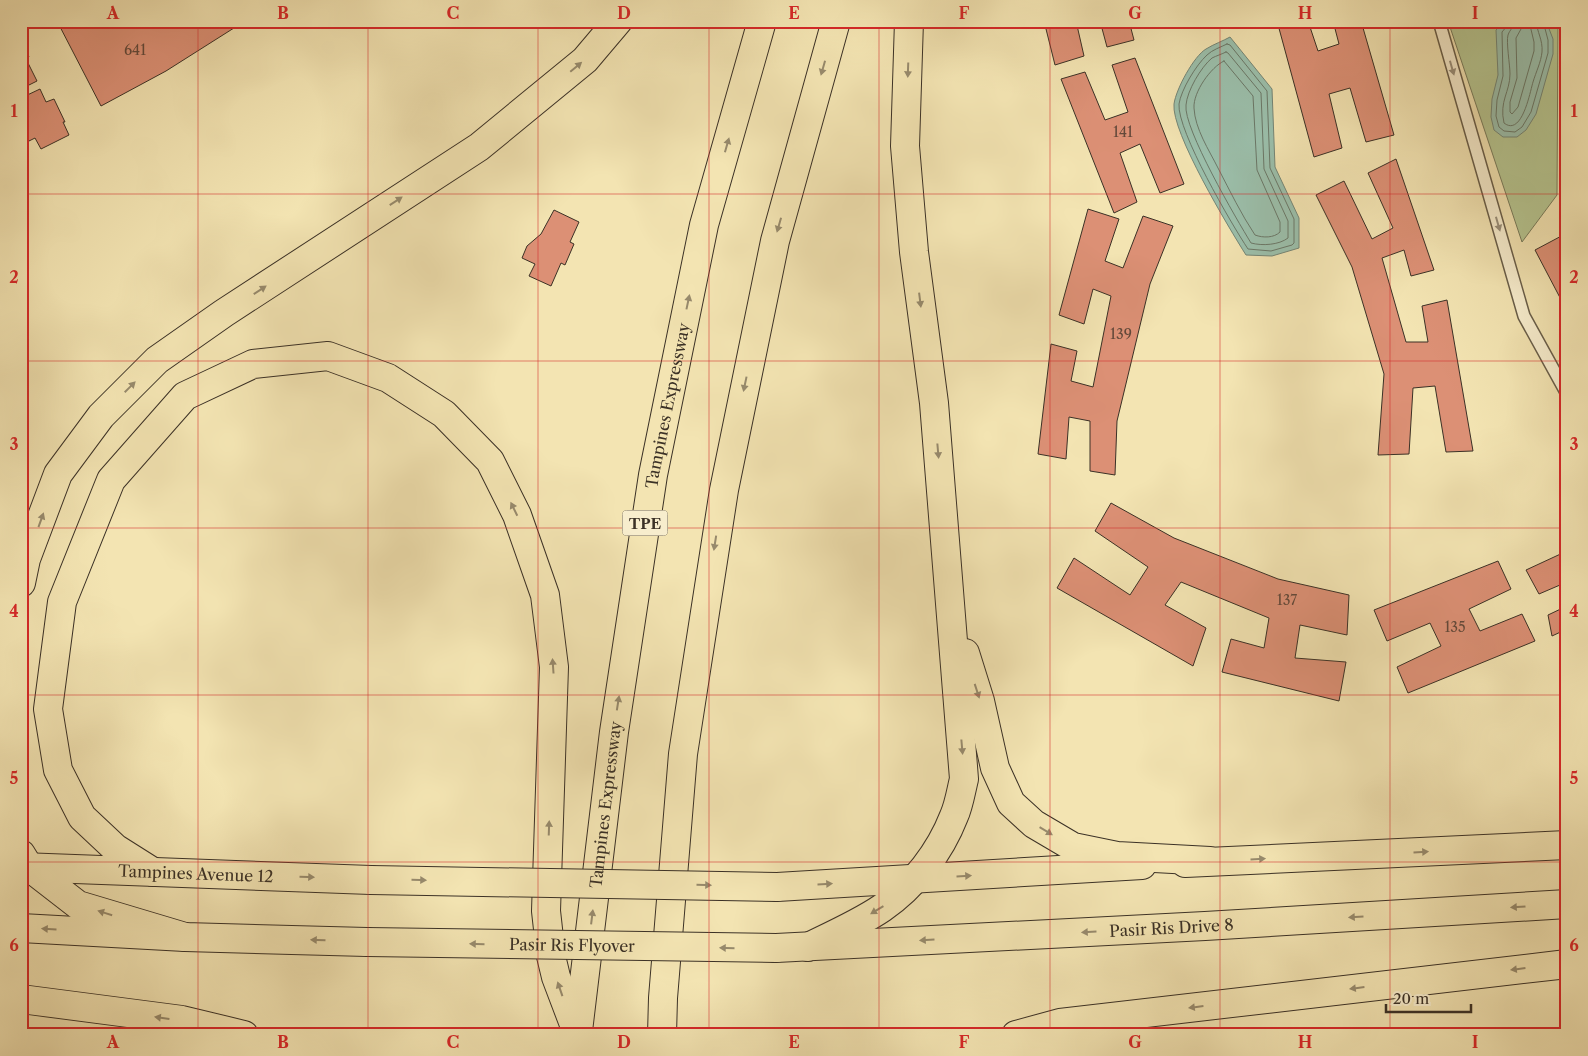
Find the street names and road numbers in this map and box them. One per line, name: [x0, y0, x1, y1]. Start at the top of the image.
street label: Tampines Expressway: [641, 320, 694, 490]
road number: TPE: [622, 510, 668, 536]
street label: Tampines Expressway: [585, 719, 626, 889]
street label: Tampines Avenue 12: [118, 861, 274, 886]
street label: Pasir Ris Drive 8: [1109, 914, 1234, 941]
street label: Pasir Ris Flyover: [509, 934, 635, 956]

